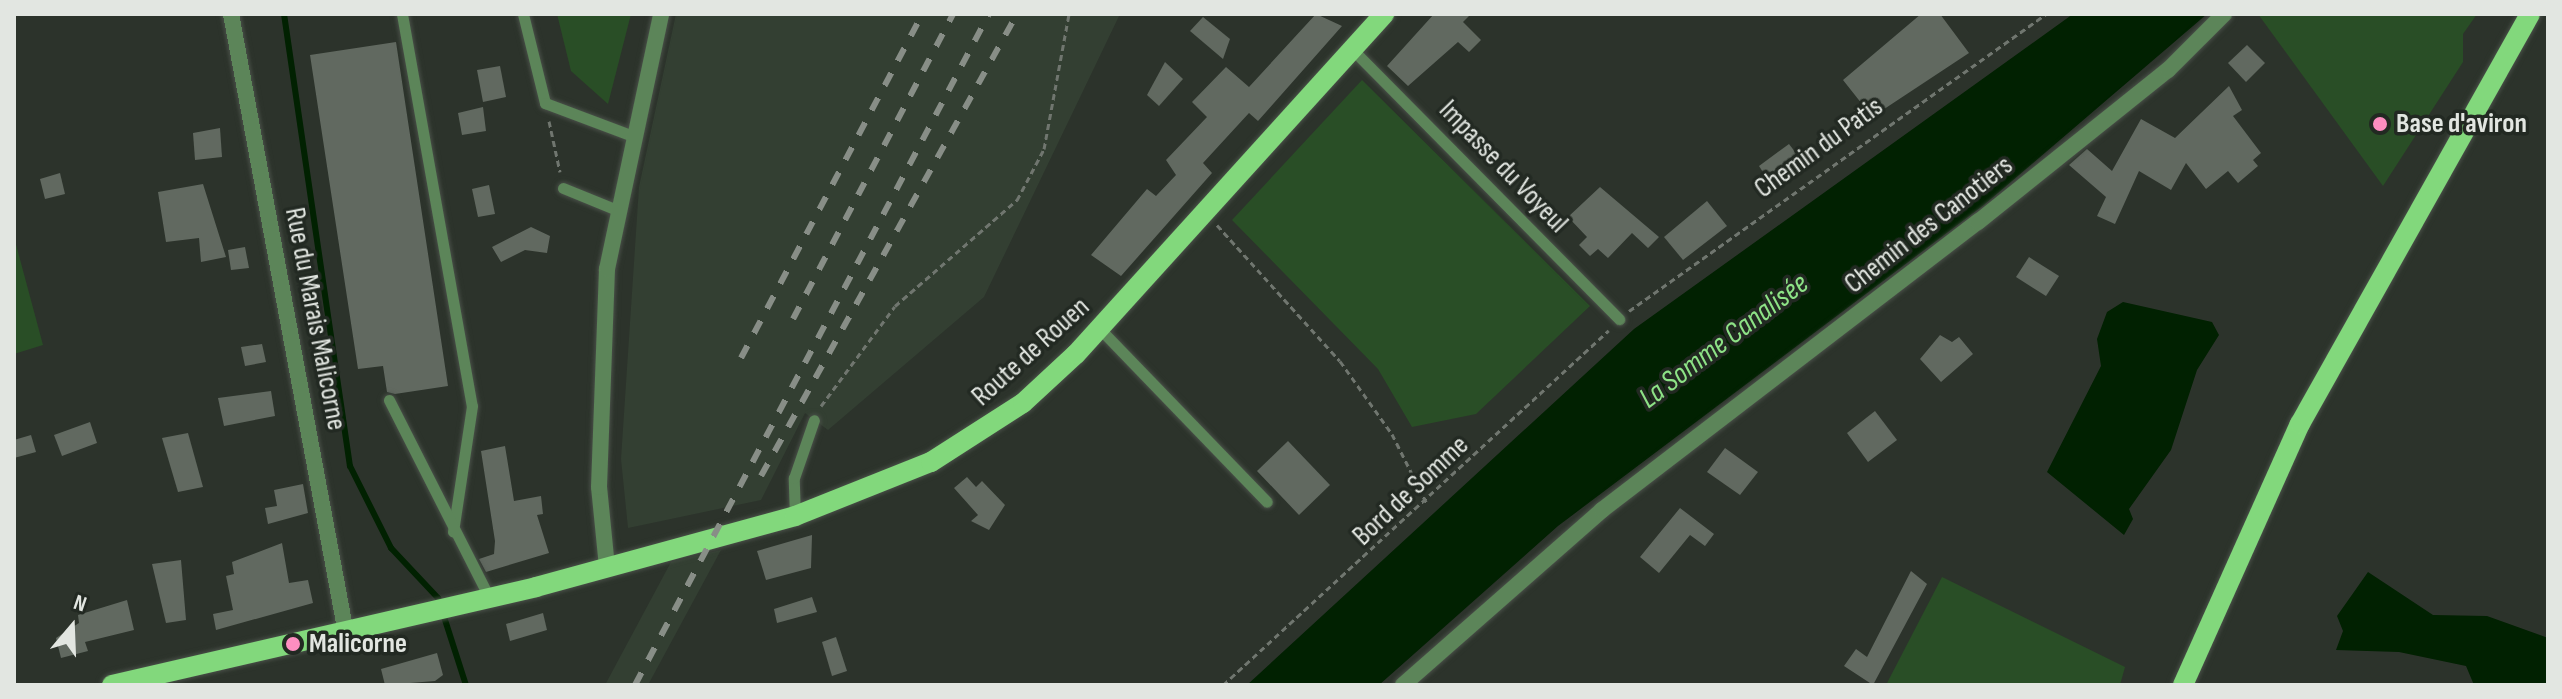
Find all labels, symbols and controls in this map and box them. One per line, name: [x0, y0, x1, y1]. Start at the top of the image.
street label: Chemin du Patis: [1748, 90, 1890, 206]
street label: Impasse du Voyeul: [1431, 94, 1575, 240]
place label: Base d'aviron: [2396, 107, 2527, 141]
marker: Base d'aviron: [2371, 115, 2389, 133]
street label: Chemin des Canotiers: [1838, 149, 2020, 301]
street label: Rue du Marais Malicorne: [277, 205, 353, 433]
water label: La Somme Canalisée: [1632, 266, 1816, 416]
street label: Route de Rouen: [965, 291, 1097, 413]
street label: Bord de Somme: [1346, 429, 1476, 553]
north arrow: [32, 587, 112, 667]
text: N: [70, 589, 90, 619]
place label: Malicorne: [309, 627, 407, 661]
marker: Malicorne: [284, 635, 302, 653]

